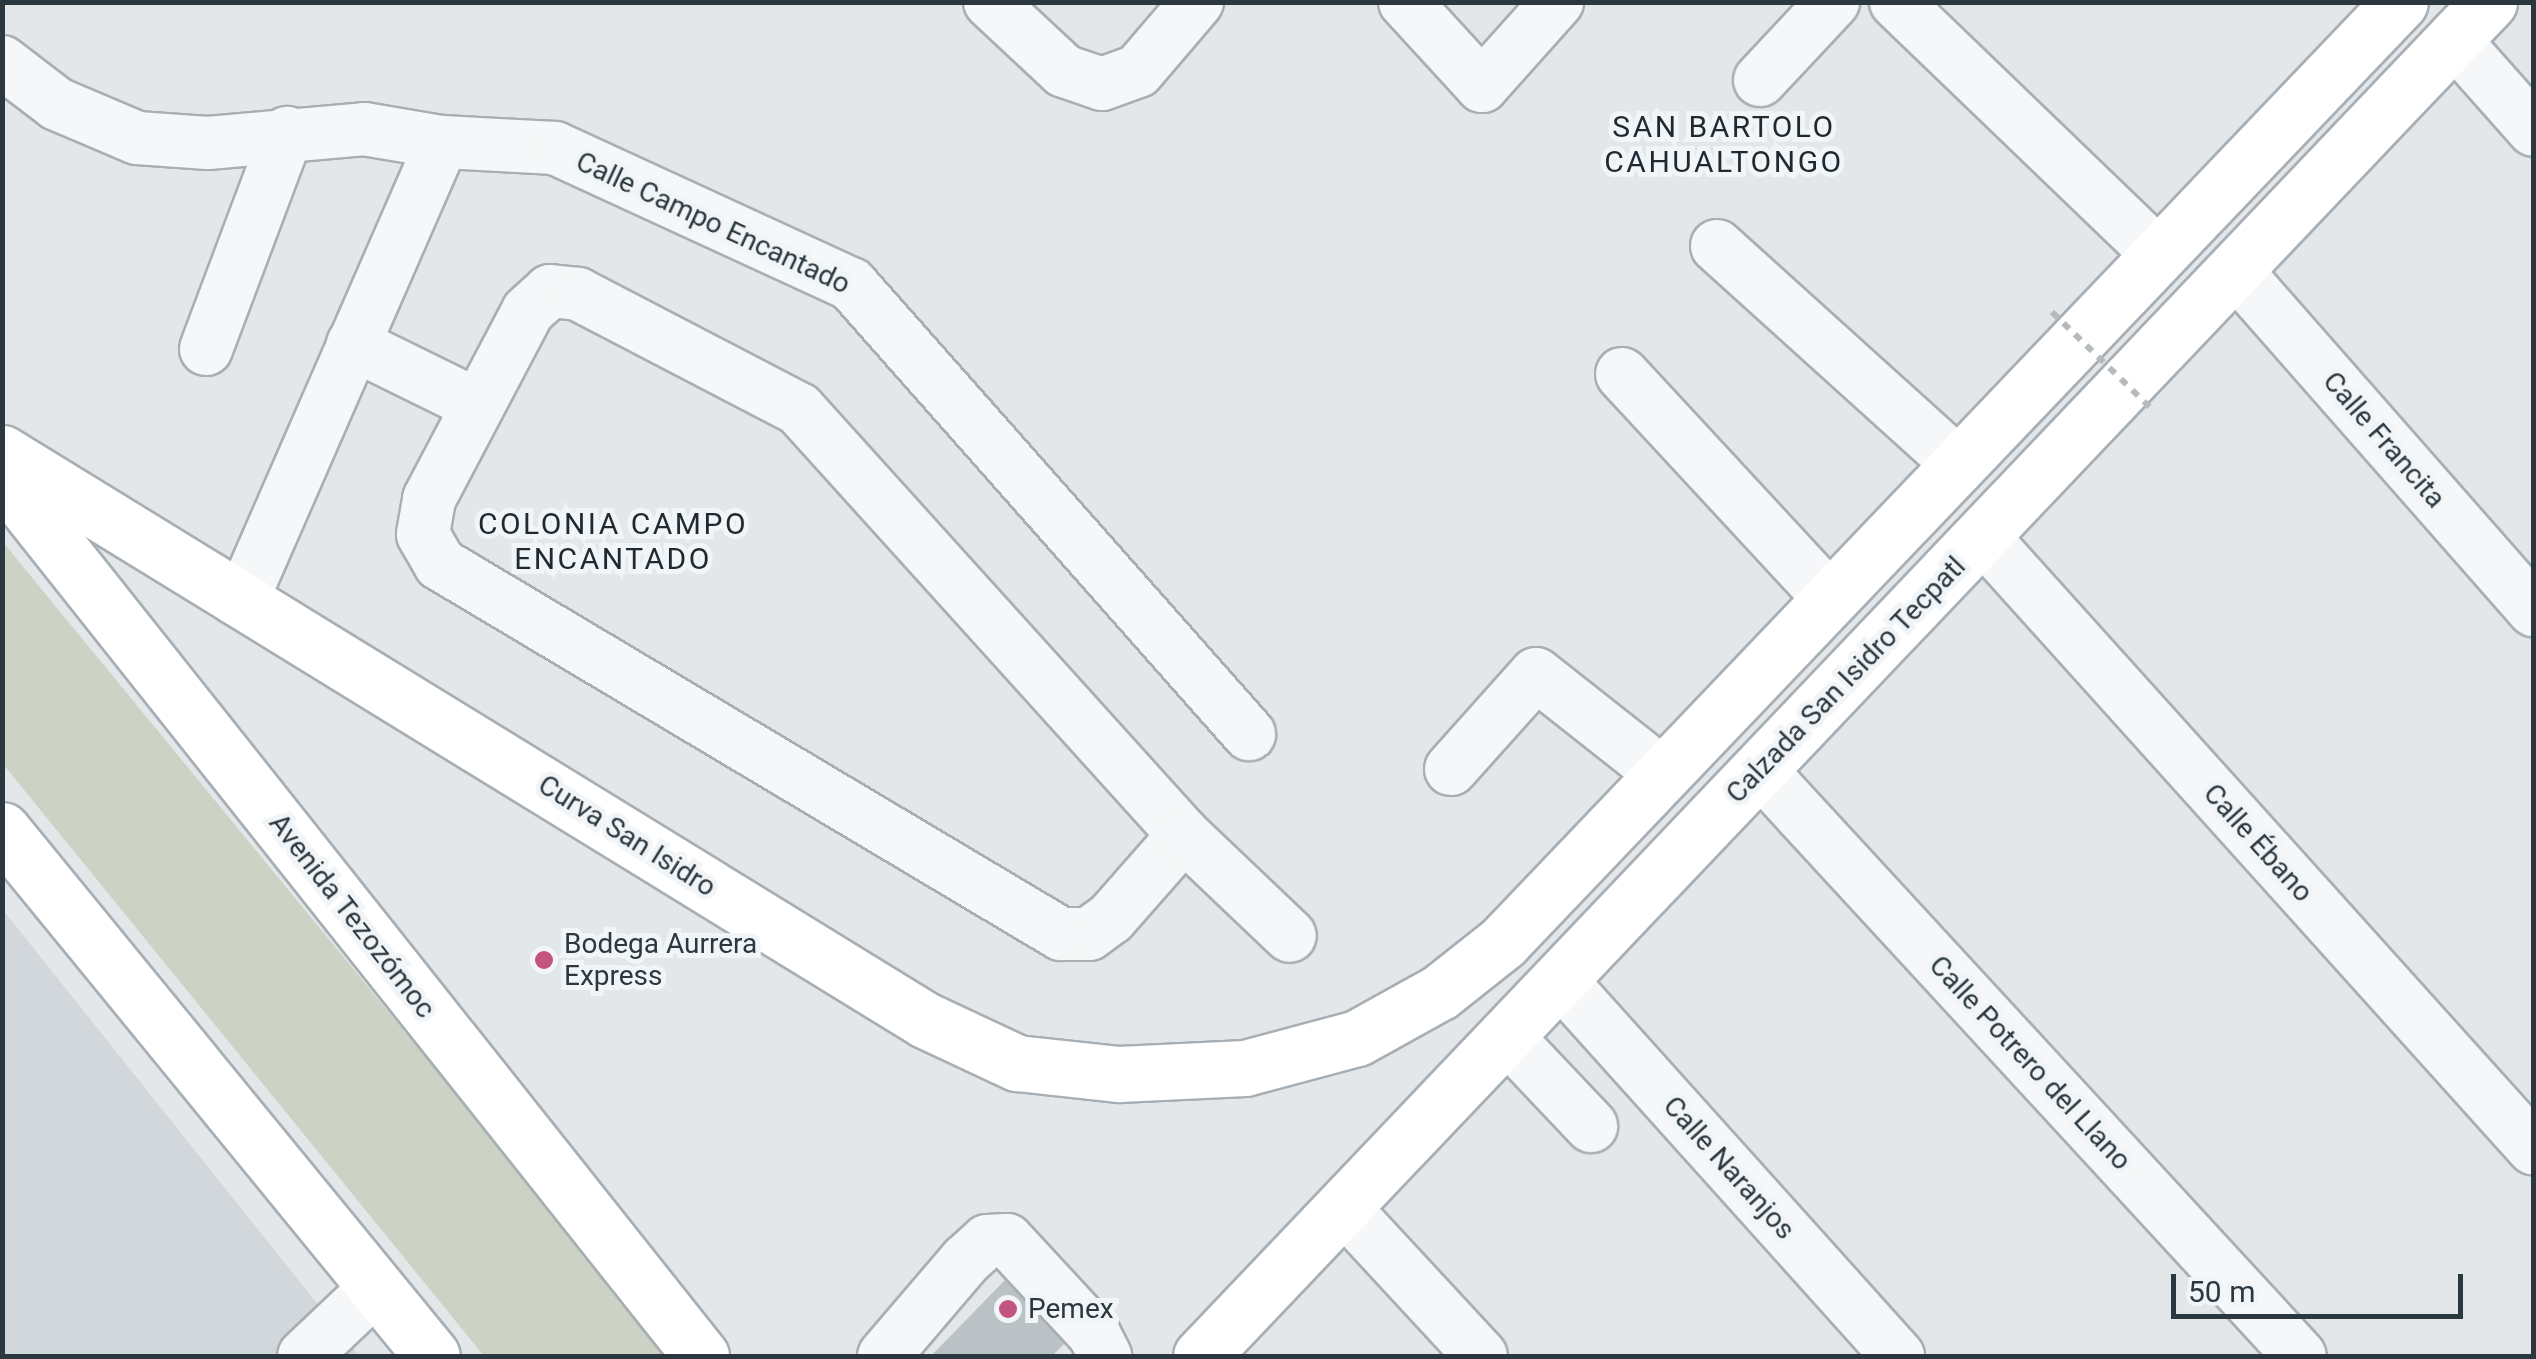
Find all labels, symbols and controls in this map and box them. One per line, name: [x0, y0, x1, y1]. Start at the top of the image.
district label: SAN BARTOLO CAHUALTONGO: [1604, 109, 1844, 180]
street label: Calle Campo Encantado: [571, 145, 855, 301]
street label: Calle Francita: [2316, 365, 2452, 515]
district label: COLONIA CAMPO ENCANTADO: [478, 506, 748, 576]
street label: Calzada San Isidro Tecpatl: [1719, 550, 1973, 810]
street label: Curva San Isidro: [532, 768, 722, 904]
street label: Calle Ébano: [2196, 777, 2320, 909]
street label: Avenida Tezozómoc: [262, 807, 442, 1025]
place label: Bodega Aurrera Express: [564, 927, 757, 993]
marker: Bodega Aurrera Express: [533, 949, 555, 971]
street label: Calle Potrero del Llano: [1922, 949, 2138, 1177]
street label: Calle Naranjos: [1656, 1090, 1802, 1246]
scale bar: [2176, 1254, 2468, 1316]
text: 50 m: [2188, 1274, 2255, 1309]
place label: Pemex: [1028, 1292, 1114, 1326]
marker: Pemex: [997, 1298, 1019, 1320]

